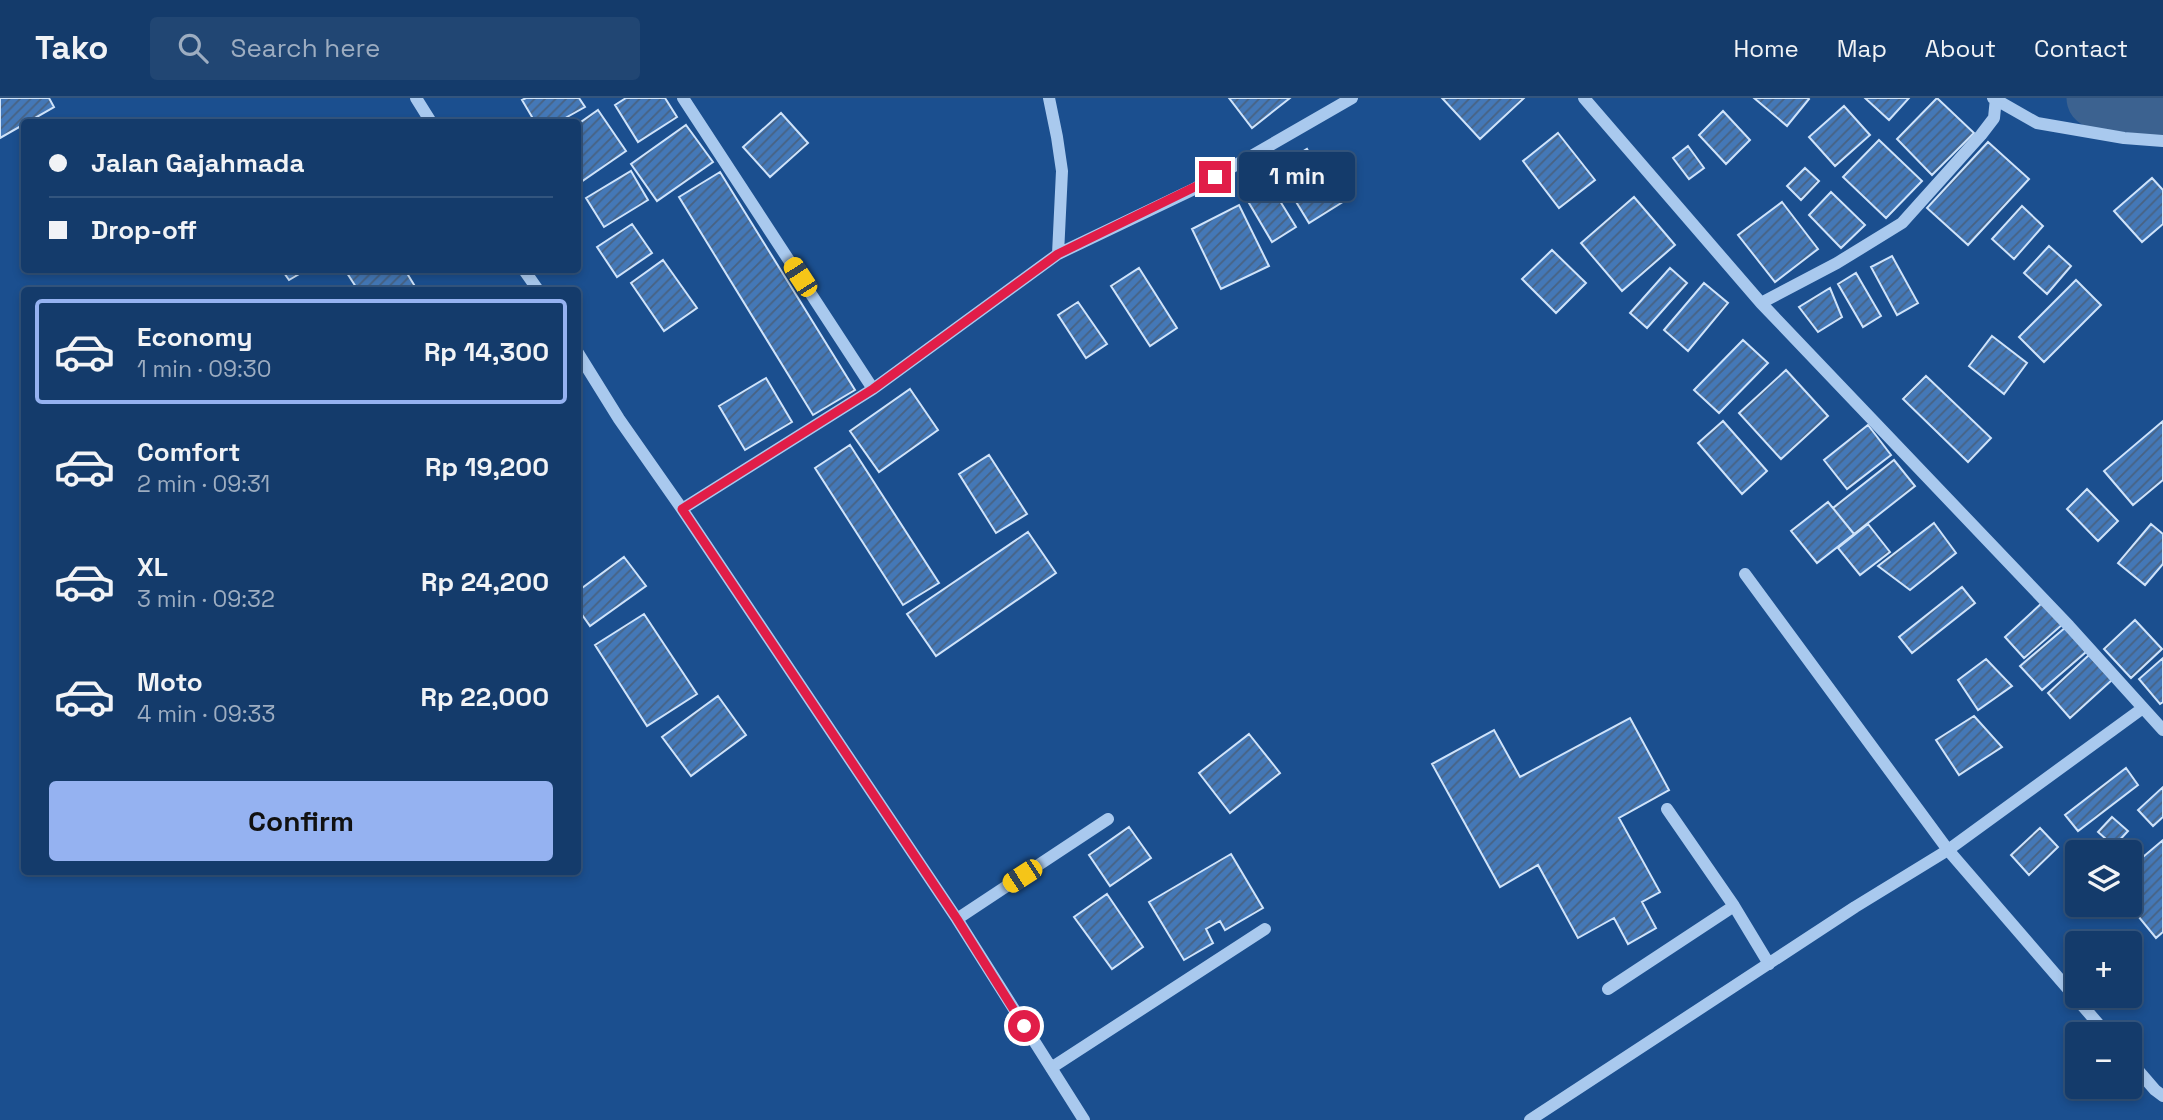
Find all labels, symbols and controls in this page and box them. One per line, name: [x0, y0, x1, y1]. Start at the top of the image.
search box: [150, 17, 640, 80]
text: Tako: [35, 27, 108, 69]
icon: search: [174, 29, 212, 67]
text: Search here: [230, 31, 380, 65]
text: Home: [1733, 33, 1799, 64]
text: Map: [1837, 33, 1887, 64]
text: About: [1925, 33, 1996, 64]
text: Contact: [2034, 33, 2128, 64]
text: Jalan Gajahmada: [91, 146, 304, 180]
callout: 1 min: [1240, 153, 1355, 202]
route end: [1199, 161, 1231, 193]
text: 1 min: [1269, 161, 1325, 191]
text: Drop-off: [91, 213, 197, 247]
car: [780, 254, 821, 300]
icon: car: [53, 320, 116, 383]
text: Economy: [137, 320, 253, 354]
text: Rp 14,300: [424, 335, 549, 369]
text: 1 min · 09:30: [137, 354, 271, 384]
icon: car: [53, 435, 116, 498]
text: Comfort: [137, 435, 240, 469]
text: Rp 19,200: [425, 450, 549, 484]
text: 2 min · 09:31: [137, 469, 270, 499]
icon: car: [53, 550, 116, 613]
text: XL: [137, 550, 168, 584]
text: Rp 24,200: [421, 565, 549, 599]
text: 3 min · 09:32: [137, 584, 275, 614]
icon: car: [53, 665, 116, 728]
text: Moto: [137, 665, 203, 699]
text: Rp 22,000: [421, 680, 549, 714]
text: 4 min · 09:33: [137, 699, 275, 729]
button: Confirm: [49, 781, 553, 861]
map controls: [2065, 840, 2142, 1099]
button: layers: [2065, 840, 2142, 917]
car: [999, 856, 1046, 896]
button: +: [2065, 931, 2142, 1008]
route start: [1008, 1010, 1040, 1042]
button: −: [2065, 1022, 2142, 1099]

